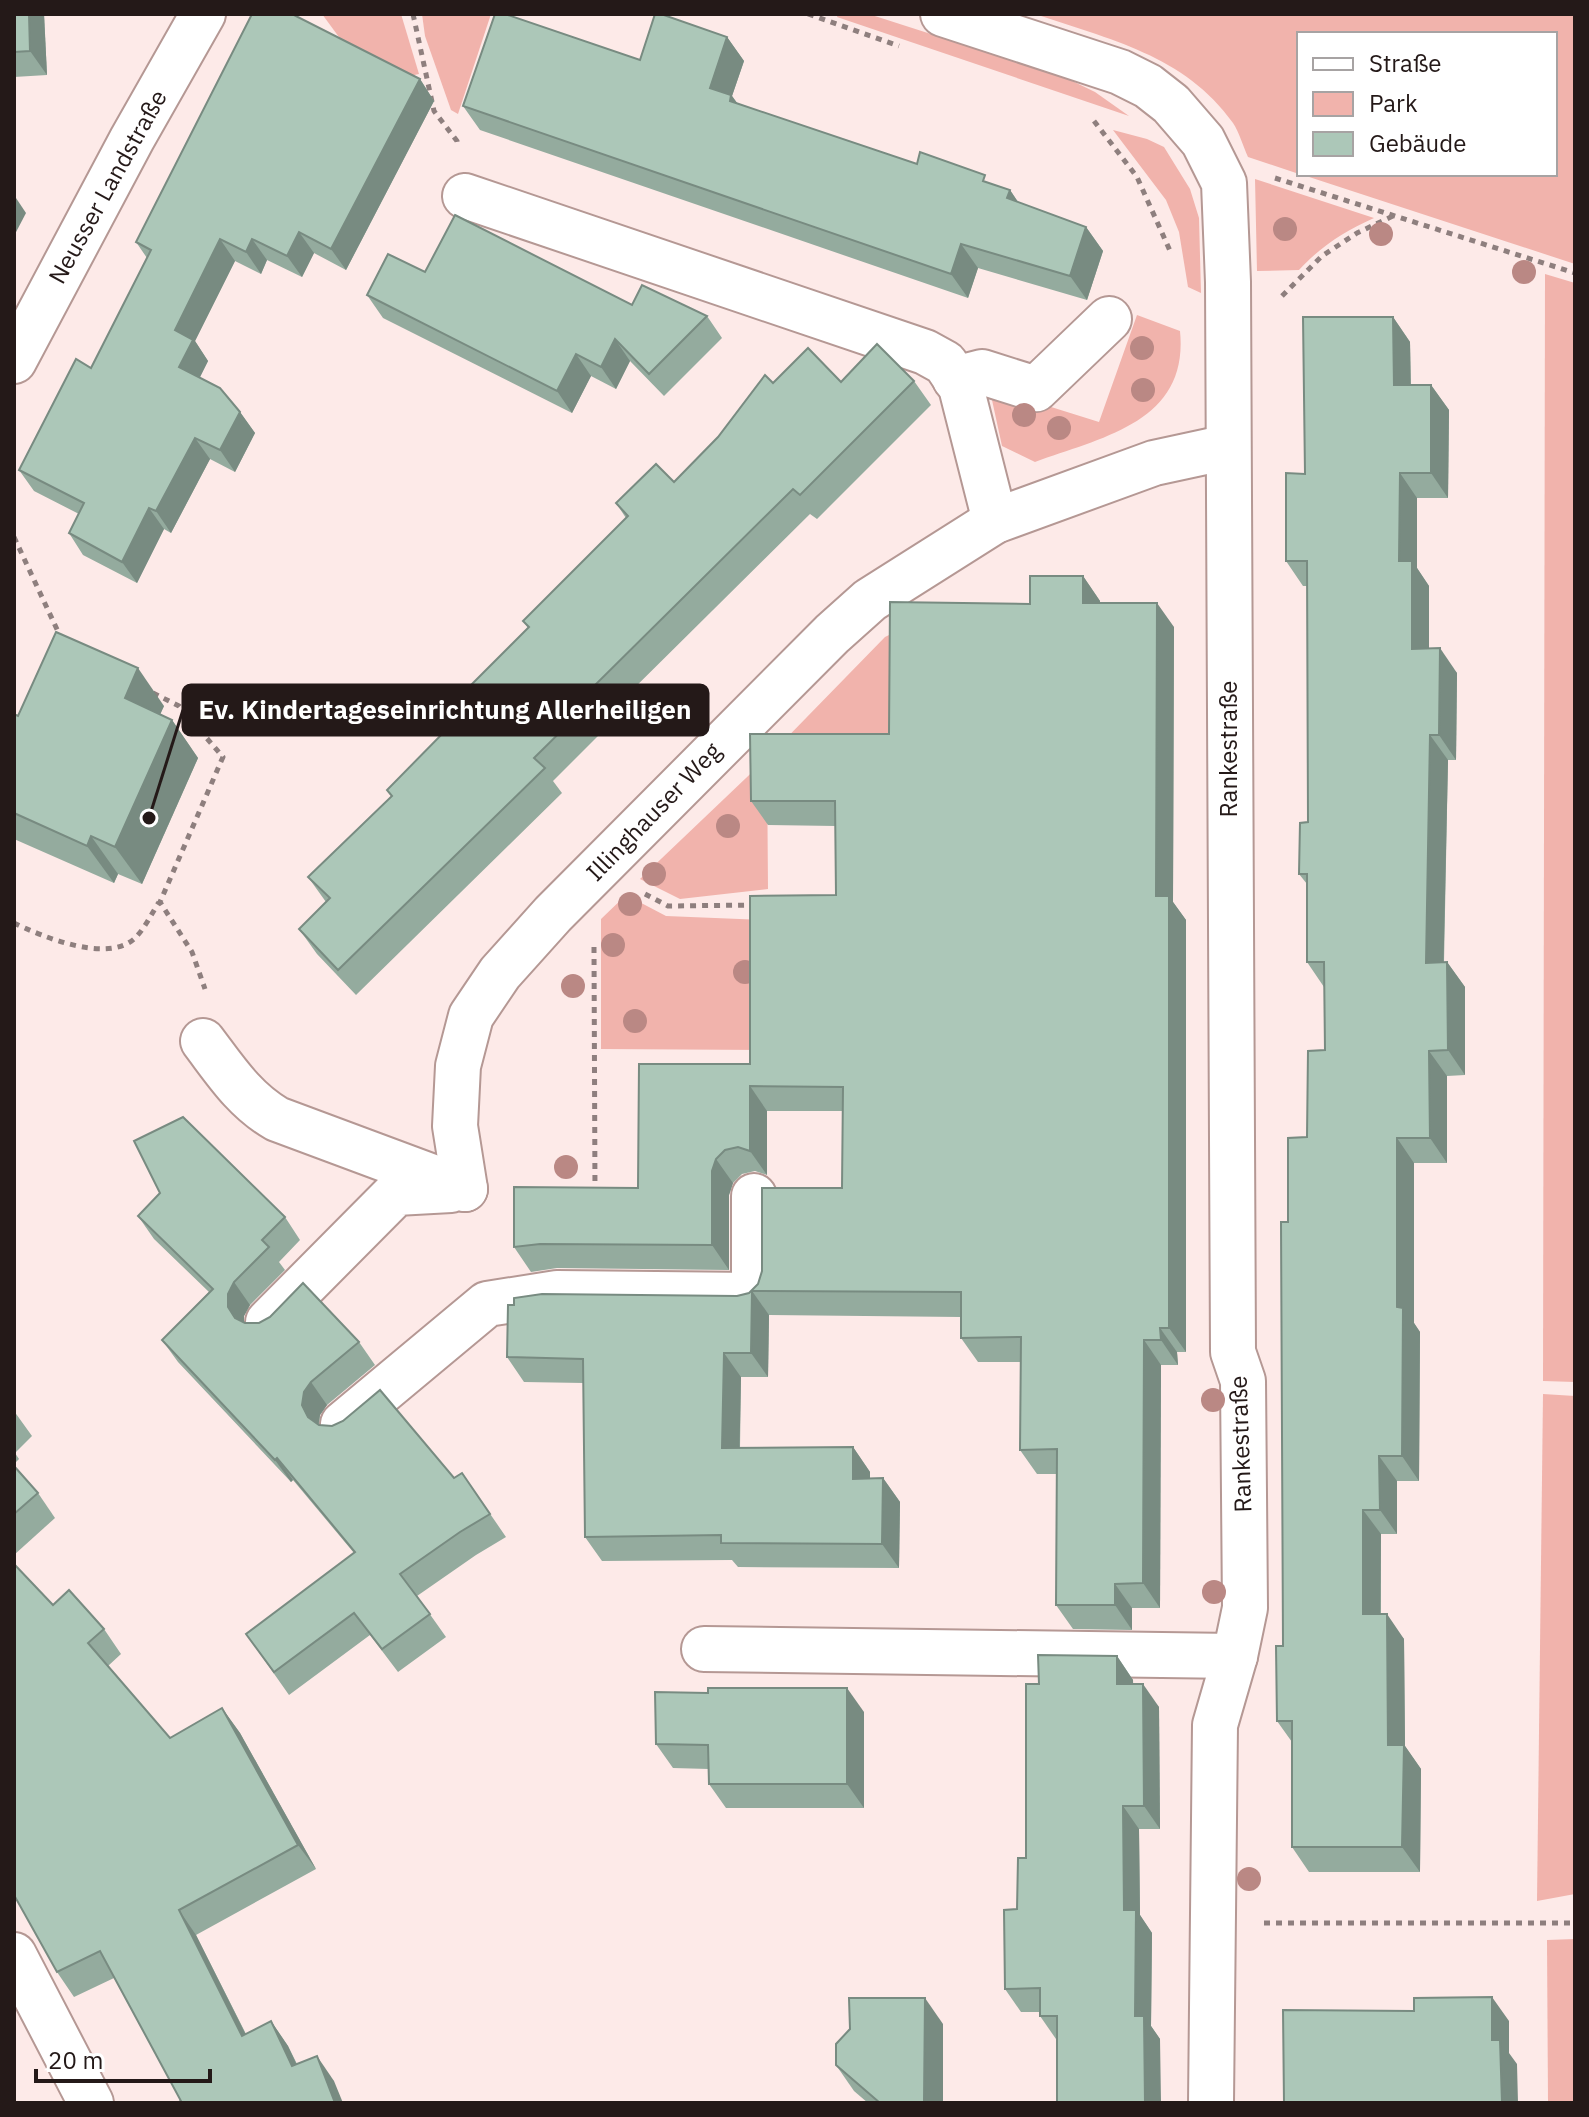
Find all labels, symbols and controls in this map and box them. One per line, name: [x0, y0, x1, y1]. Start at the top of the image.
legend: [1297, 32, 1557, 176]
text: Straße: [1369, 47, 1441, 79]
street label: Neusser Landstraße: [41, 84, 174, 289]
text: Park: [1369, 87, 1418, 119]
text: Gebäude: [1369, 127, 1466, 159]
street label: Rankestraße: [1212, 681, 1244, 818]
callout: Ev. Kindertageseinrichtung Allerheiligen: [183, 685, 708, 735]
text: Ev. Kindertageseinrichtung Allerheiligen: [199, 692, 691, 726]
street label: Illinghauser Weg: [579, 735, 728, 888]
street label: Rankestraße: [1222, 1375, 1258, 1513]
scale bar: [36, 2033, 210, 2083]
text: 20 m: [48, 2044, 103, 2076]

